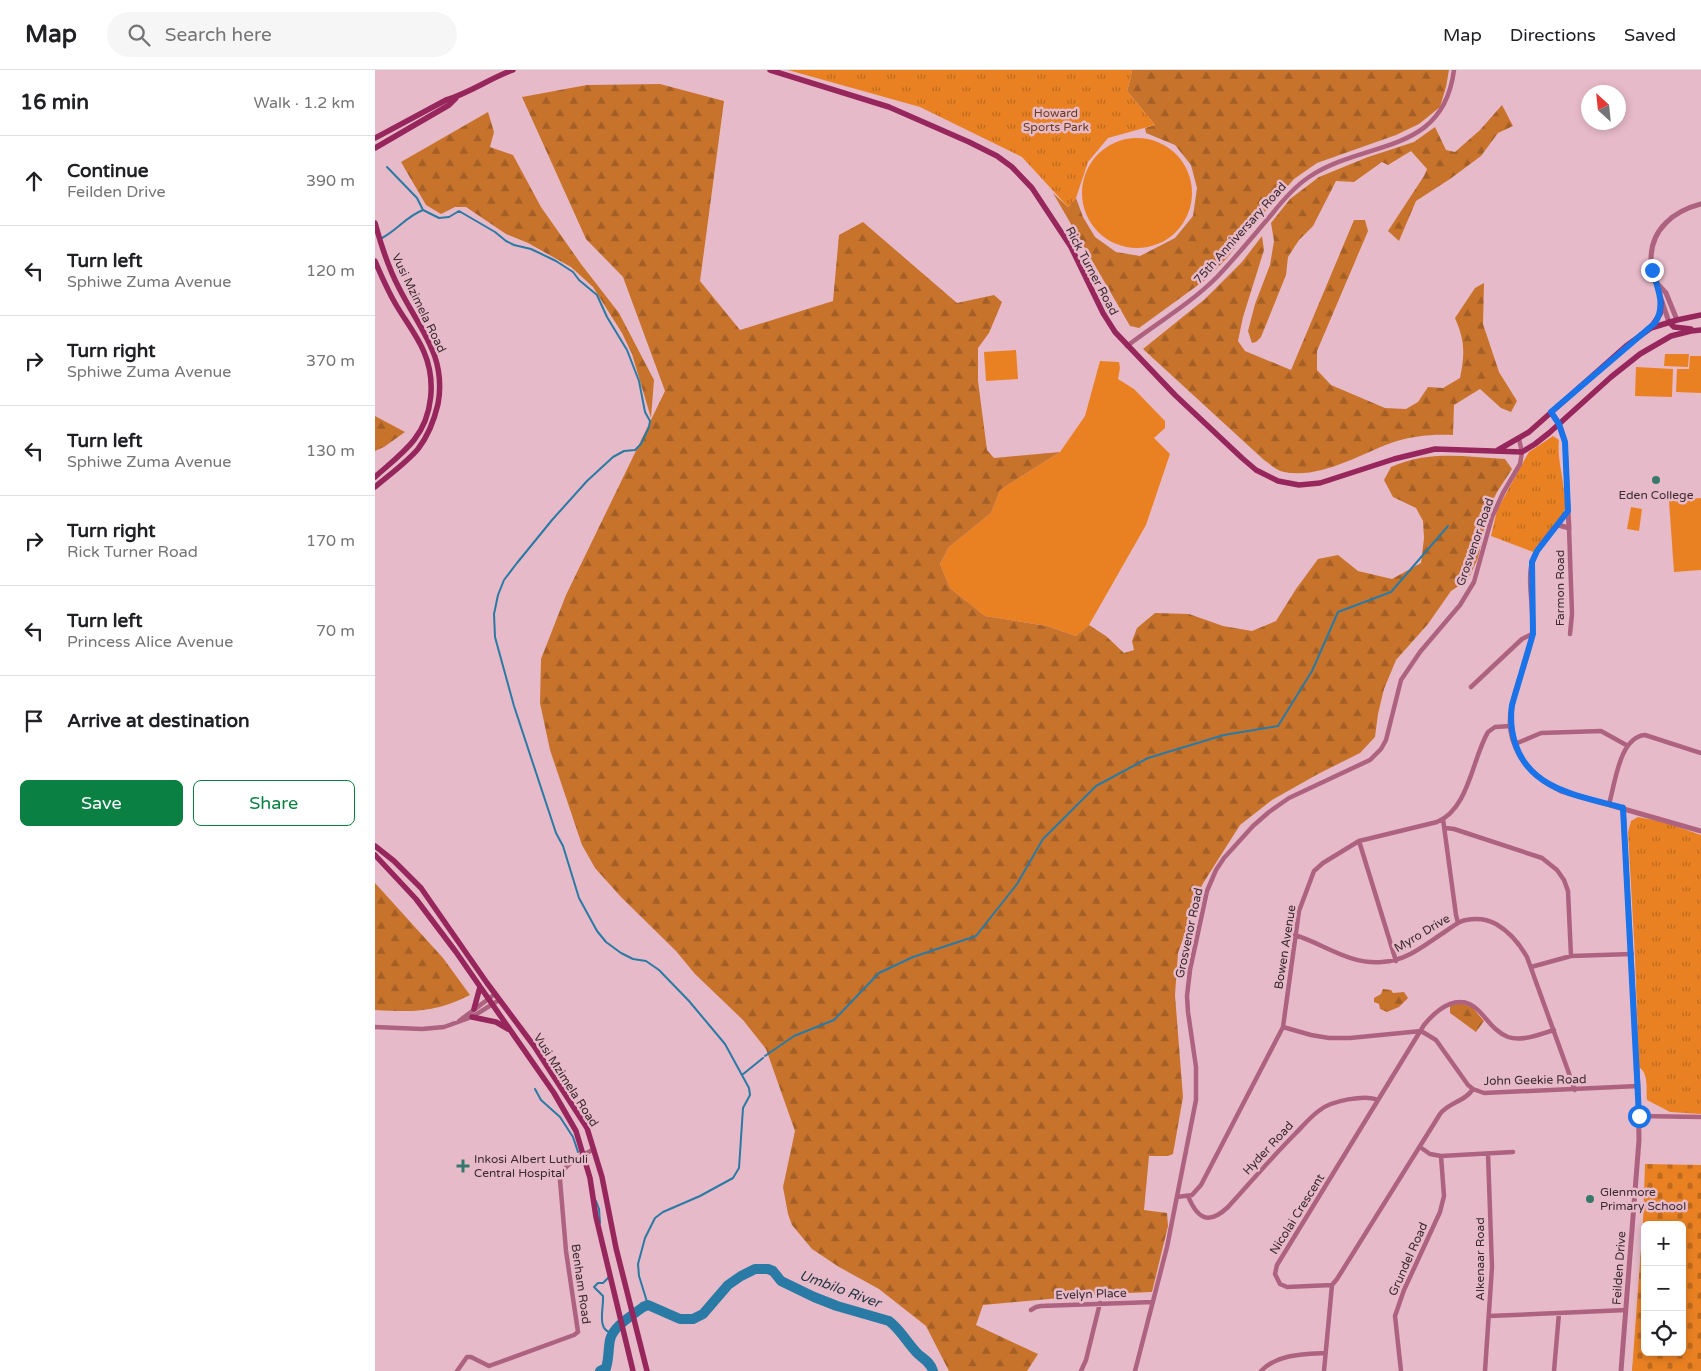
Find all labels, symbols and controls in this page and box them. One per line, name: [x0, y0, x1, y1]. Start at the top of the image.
search box: [107, 12, 457, 57]
text: Map: [25, 20, 77, 49]
icon: search: [125, 21, 153, 49]
text: Search here: [165, 24, 272, 46]
text: Map: [1443, 24, 1482, 46]
text: Directions: [1510, 24, 1596, 46]
text: Saved: [1624, 24, 1676, 46]
north arrow: [1581, 85, 1626, 130]
text: 16 min: [20, 90, 89, 115]
text: Walk · 1.2 km: [253, 93, 355, 113]
park label: Howard Sports Park: [1023, 106, 1089, 134]
text: Continue: [67, 160, 149, 182]
icon: ahead: [20, 167, 48, 195]
text: 390 m: [306, 171, 355, 191]
street label: 75th Anniversary Road: [1191, 180, 1289, 286]
text: Feilden Drive: [67, 182, 166, 202]
street label: Rick Turner Road: [1063, 224, 1121, 318]
text: Turn left: [67, 250, 143, 272]
street label: Vusi Mzimela Road: [389, 251, 449, 355]
icon: left: [20, 257, 48, 285]
route end: [1641, 259, 1664, 282]
text: 120 m: [306, 261, 355, 281]
text: Sphiwe Zuma Avenue: [67, 272, 231, 292]
text: Turn right: [67, 340, 155, 362]
icon: right: [20, 347, 48, 375]
text: 370 m: [306, 351, 355, 371]
text: Sphiwe Zuma Avenue: [67, 362, 231, 382]
text: Turn left: [67, 430, 143, 452]
icon: left: [20, 437, 48, 465]
text: 130 m: [306, 441, 355, 461]
text: Sphiwe Zuma Avenue: [67, 452, 231, 472]
marker: Eden College: [1650, 474, 1662, 486]
place label: Eden College: [1619, 488, 1694, 502]
street label: Grosvenor Road: [1453, 496, 1497, 588]
text: Turn right: [67, 520, 155, 542]
icon: right: [20, 527, 48, 555]
text: 170 m: [306, 531, 355, 551]
text: Rick Turner Road: [67, 542, 198, 562]
street label: Farmon Road: [1553, 550, 1567, 626]
text: Turn left: [67, 610, 143, 632]
icon: left: [20, 617, 48, 645]
text: 70 m: [316, 621, 355, 641]
text: Princess Alice Avenue: [67, 632, 233, 652]
icon: arrive: [20, 707, 48, 735]
text: Arrive at destination: [67, 710, 250, 732]
button: Save: [20, 780, 183, 826]
button: Share: [193, 780, 355, 826]
street label: Grosvenor Road: [1173, 887, 1205, 979]
street label: Bowen Avenue: [1271, 904, 1299, 990]
street label: Myro Drive: [1392, 911, 1452, 955]
street label: Vusi Mzimela Road: [531, 1031, 601, 1129]
street label: John Geekie Road: [1483, 1072, 1587, 1088]
route start: [1628, 1105, 1651, 1128]
street label: Hyder Road: [1240, 1119, 1296, 1177]
place label: Inkosi Albert Luthuli Central Hospital: [474, 1152, 588, 1180]
marker: Inkosi Albert Luthuli Central Hospital: [456, 1159, 470, 1173]
street label: Nicolai Crescent: [1267, 1171, 1328, 1257]
place label: Glenmore Primary School: [1600, 1185, 1686, 1213]
marker: Glenmore Primary School: [1584, 1193, 1596, 1205]
street label: Alkenaar Road: [1473, 1217, 1487, 1301]
street label: Grundel Road: [1386, 1220, 1430, 1298]
map controls: [1641, 1221, 1686, 1356]
button: +: [1641, 1221, 1686, 1266]
street label: Feilden Drive: [1609, 1230, 1629, 1305]
street label: Benham Road: [568, 1243, 594, 1325]
water label: Umbilo River: [797, 1266, 884, 1312]
button: −: [1641, 1266, 1686, 1311]
street label: Evelyn Place: [1055, 1286, 1127, 1302]
button: locate: [1641, 1311, 1686, 1356]

